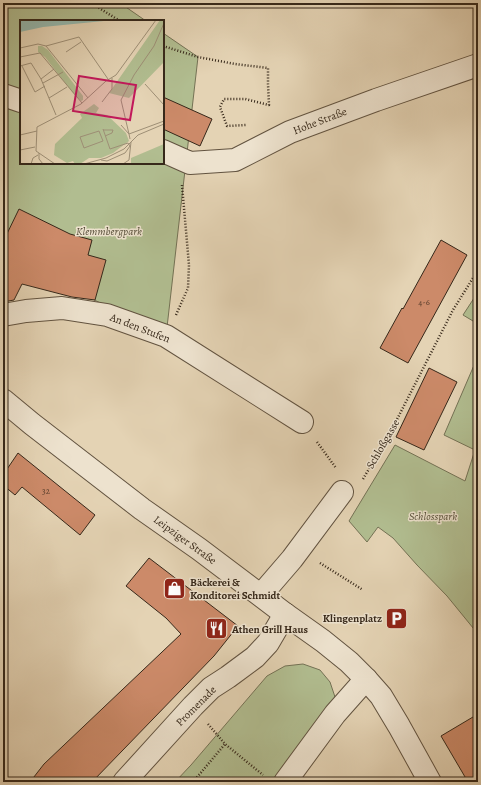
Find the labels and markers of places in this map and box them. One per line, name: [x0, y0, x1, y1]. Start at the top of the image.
shop icon: Bäckerei & Konditorei Schmidt: [161, 575, 187, 601]
place label: Bäckerei & Konditorei Schmidt: [190, 575, 281, 603]
parking icon: Klingenplatz: [384, 605, 410, 631]
place label: Klingenplatz: [323, 611, 382, 626]
restaurant icon: Athen Grill Haus: [204, 616, 230, 642]
place label: Athen Grill Haus: [231, 622, 308, 637]

